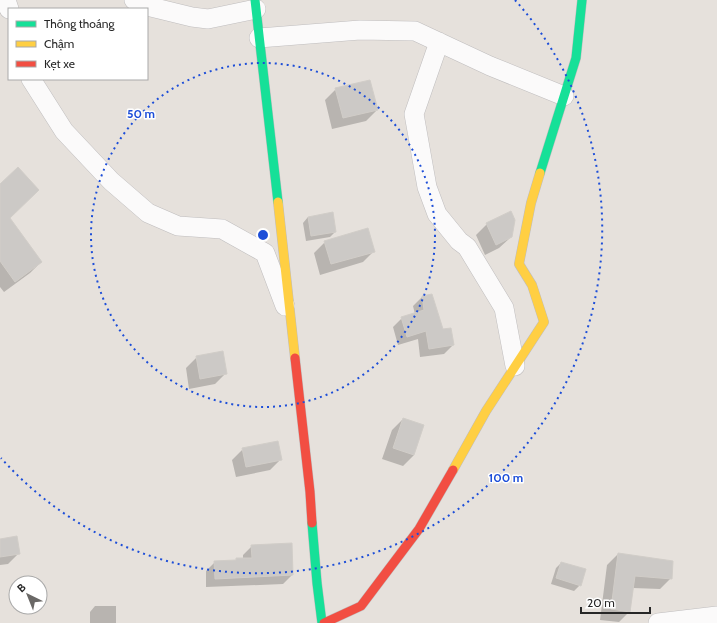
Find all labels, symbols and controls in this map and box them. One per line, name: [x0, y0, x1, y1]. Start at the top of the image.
legend: [8, 8, 148, 80]
text: Thông thoáng: [44, 16, 115, 31]
text: Chậm: [44, 36, 74, 51]
text: Kẹt xe: [44, 56, 75, 71]
text: 50 m: [127, 106, 155, 121]
centre of rings: [256, 228, 270, 242]
text: 100 m: [489, 470, 523, 485]
north arrow: [8, 575, 48, 615]
text: B: [14, 580, 29, 595]
scale bar: [581, 589, 650, 615]
text: 20 m: [587, 595, 615, 610]

